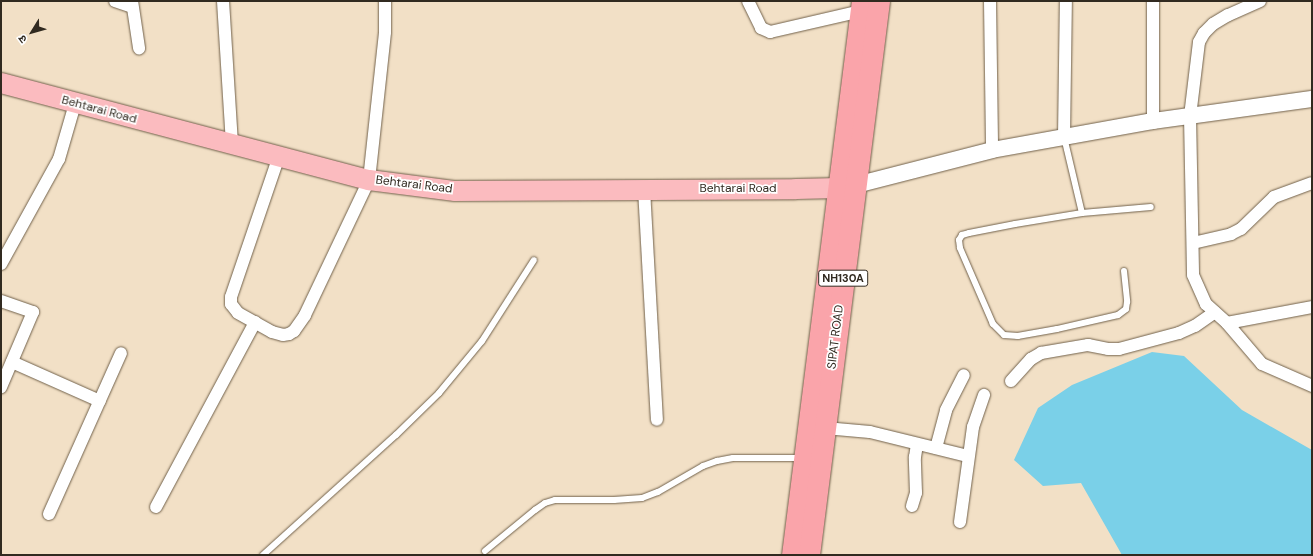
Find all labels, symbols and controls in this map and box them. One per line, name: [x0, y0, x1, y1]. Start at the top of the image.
north arrow: [12, 12, 52, 52]
text: उ: [15, 32, 30, 46]
street label: Behtarai Road: [60, 93, 138, 127]
street label: Behtarai Road: [375, 173, 453, 197]
street label: Behtarai Road: [699, 182, 777, 196]
road number: NH130A: [818, 269, 868, 287]
street label: SIPAT ROAD: [825, 304, 847, 370]

